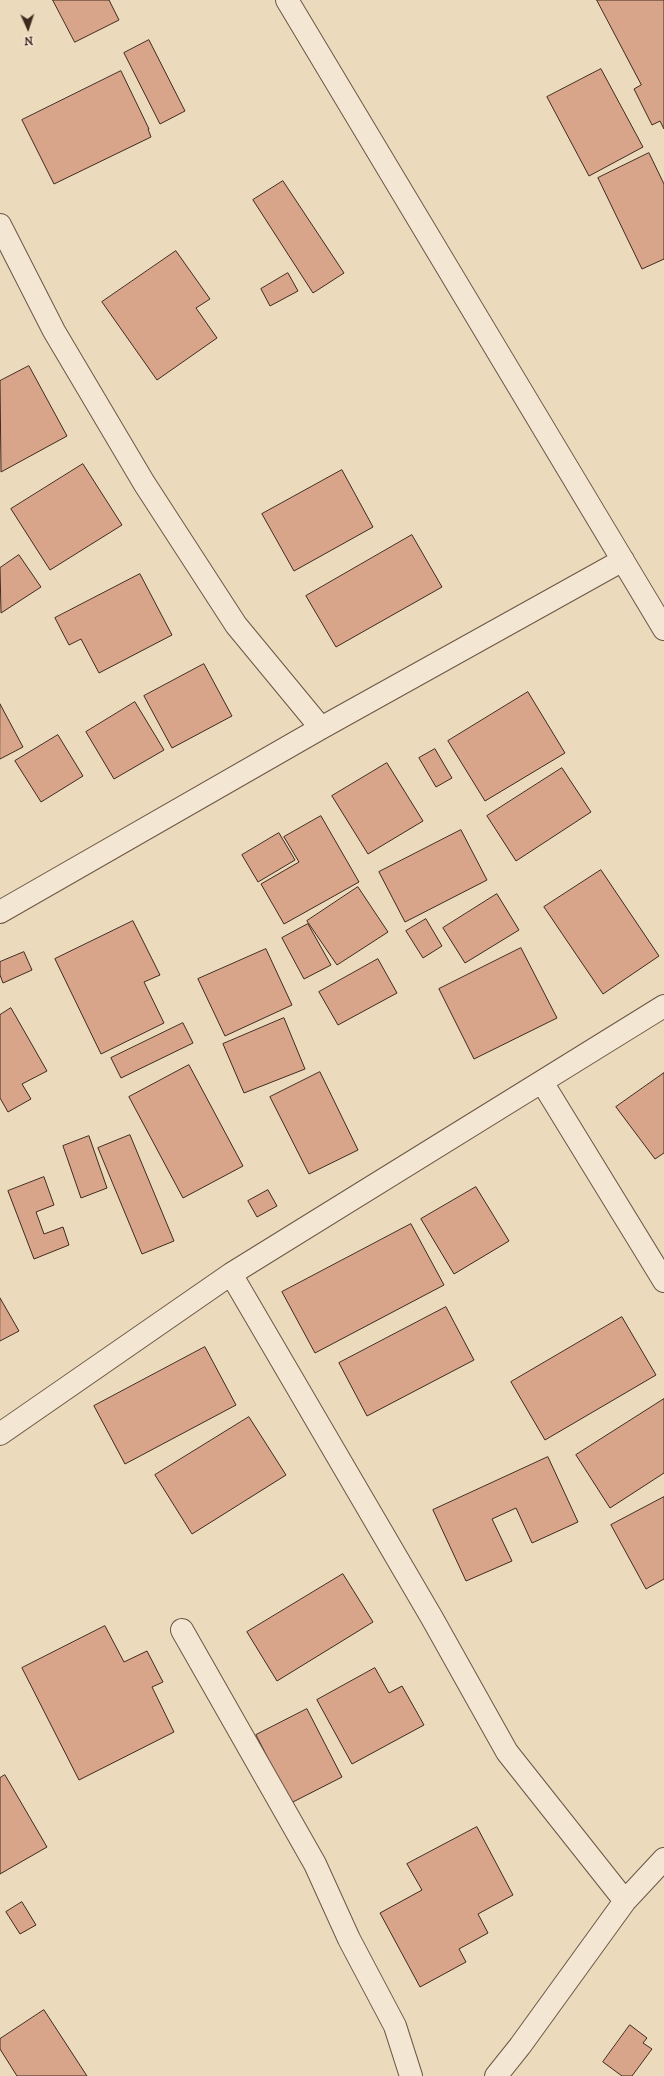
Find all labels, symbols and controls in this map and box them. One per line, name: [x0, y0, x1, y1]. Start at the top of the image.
north arrow: [8, 8, 48, 48]
text: N: [24, 33, 34, 47]

